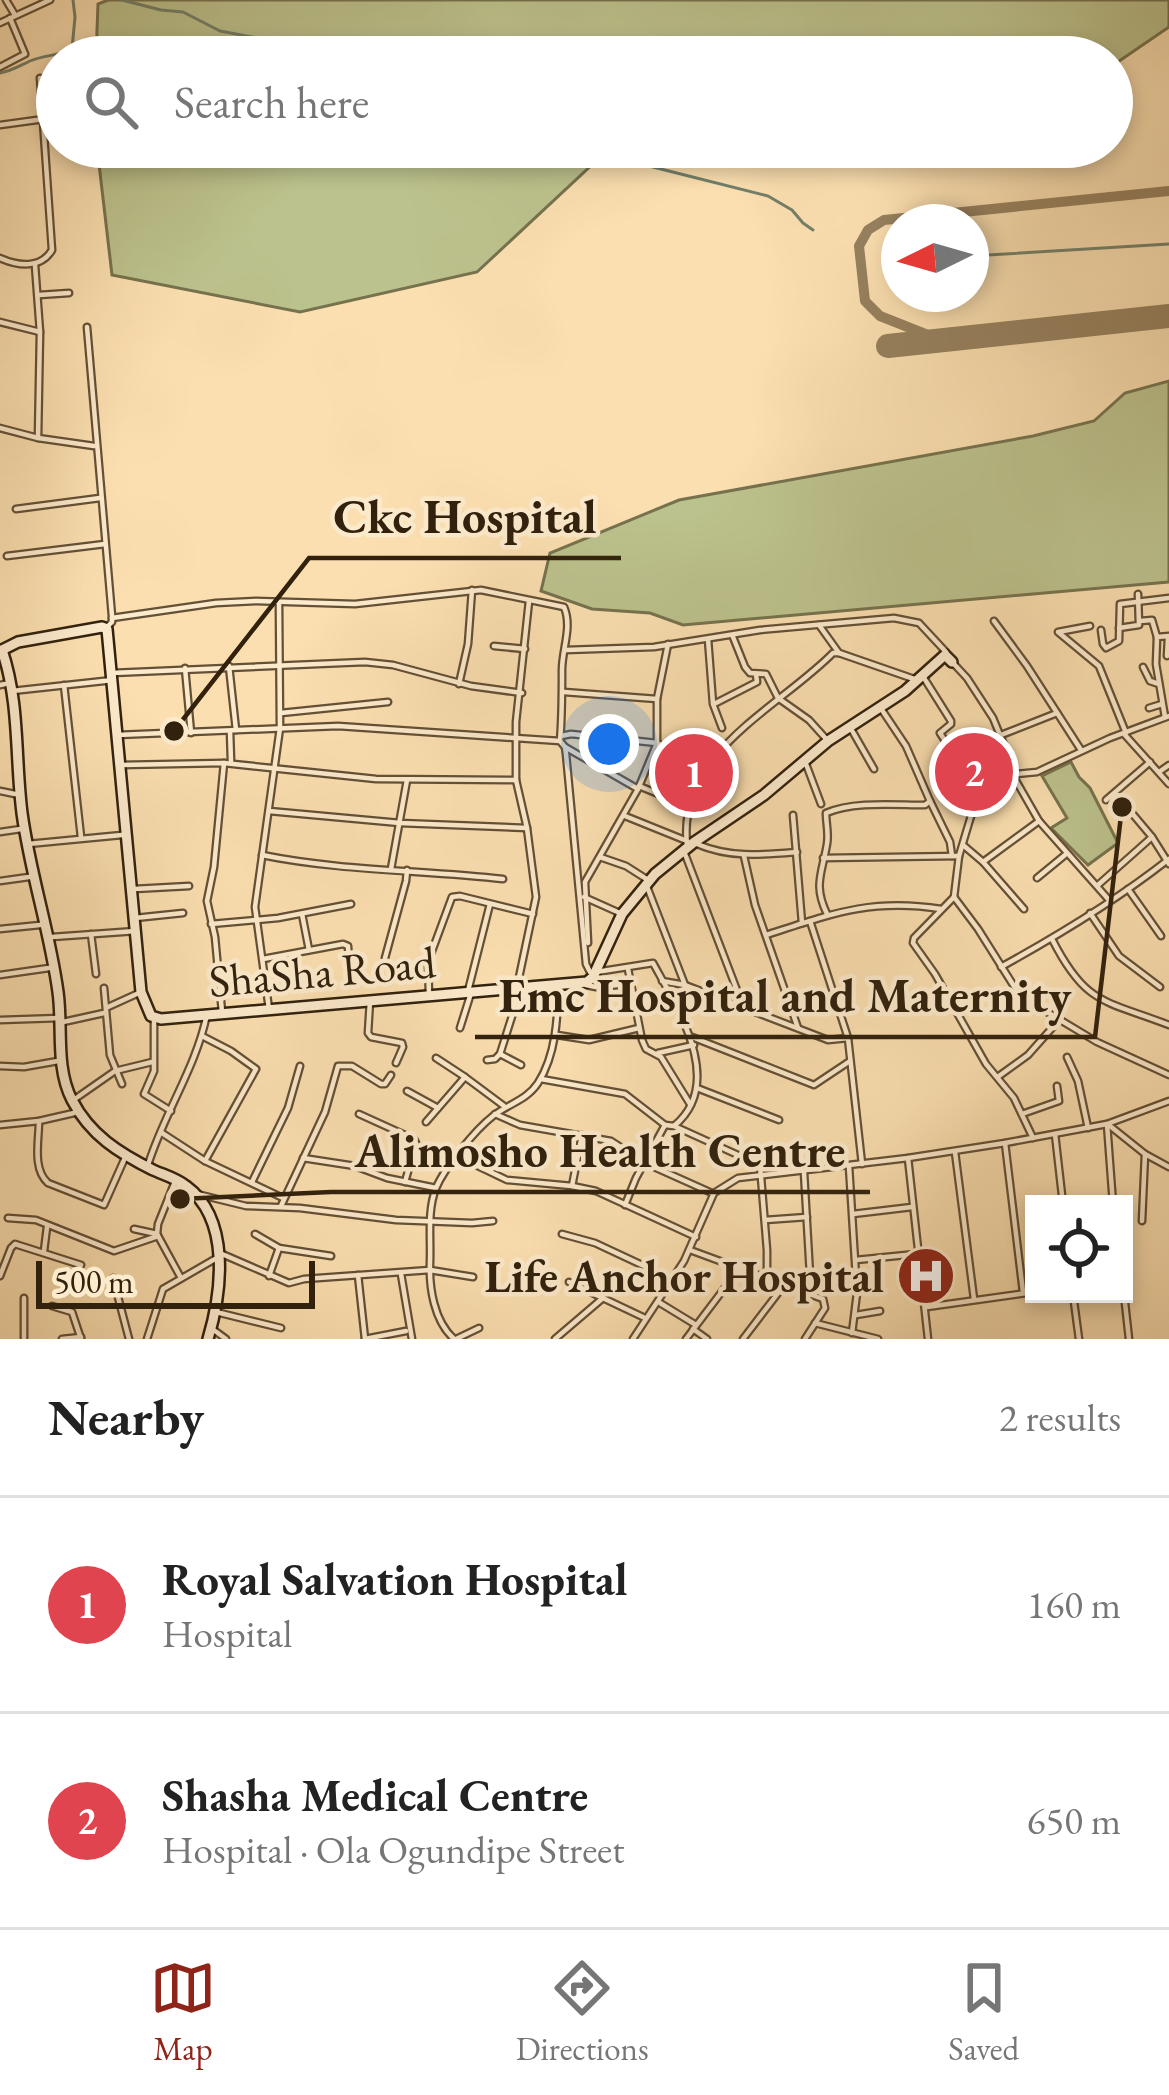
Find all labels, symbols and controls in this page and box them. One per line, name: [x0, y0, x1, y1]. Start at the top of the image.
search box: [36, 36, 1133, 168]
icon: search: [78, 69, 144, 135]
text: Search here: [174, 73, 369, 131]
north arrow: [881, 204, 989, 312]
callout: Ckc Hospital: [309, 474, 621, 558]
text: Ckc Hospital: [333, 485, 597, 547]
your location: [579, 714, 639, 774]
pin: 2: [935, 727, 1013, 817]
pin: 1: [655, 728, 733, 818]
street label: ShaSha Road: [206, 932, 438, 1010]
callout: Emc Hospital and Maternity: [475, 953, 1095, 1037]
text: Emc Hospital and Maternity: [499, 964, 1072, 1026]
callout: Alimosho Health Centre: [331, 1108, 870, 1192]
text: Alimosho Health Centre: [353, 1119, 846, 1181]
map controls: [1025, 1195, 1133, 1303]
button: locate: [1025, 1195, 1133, 1303]
hospital icon: Life Anchor Hospital: [895, 1245, 957, 1307]
place label: Life Anchor Hospital: [484, 1247, 884, 1305]
scale bar: [36, 1255, 315, 1308]
text: 500 m: [54, 1260, 134, 1303]
text: Nearby: [48, 1384, 204, 1450]
text: 2 results: [999, 1392, 1121, 1443]
text: Royal Salvation Hospital: [162, 1550, 628, 1608]
text: 1: [77, 1579, 97, 1630]
text: 160 m: [1027, 1579, 1121, 1630]
text: Hospital: [162, 1608, 292, 1659]
text: Shasha Medical Centre: [162, 1766, 588, 1824]
text: 2: [77, 1795, 97, 1846]
text: 650 m: [1027, 1795, 1121, 1846]
text: Hospital · Ola Ogundipe Street: [162, 1824, 624, 1875]
tab: Map: [150, 1955, 216, 2070]
tab: Directions: [516, 1955, 649, 2070]
tab: Saved: [948, 1955, 1019, 2070]

